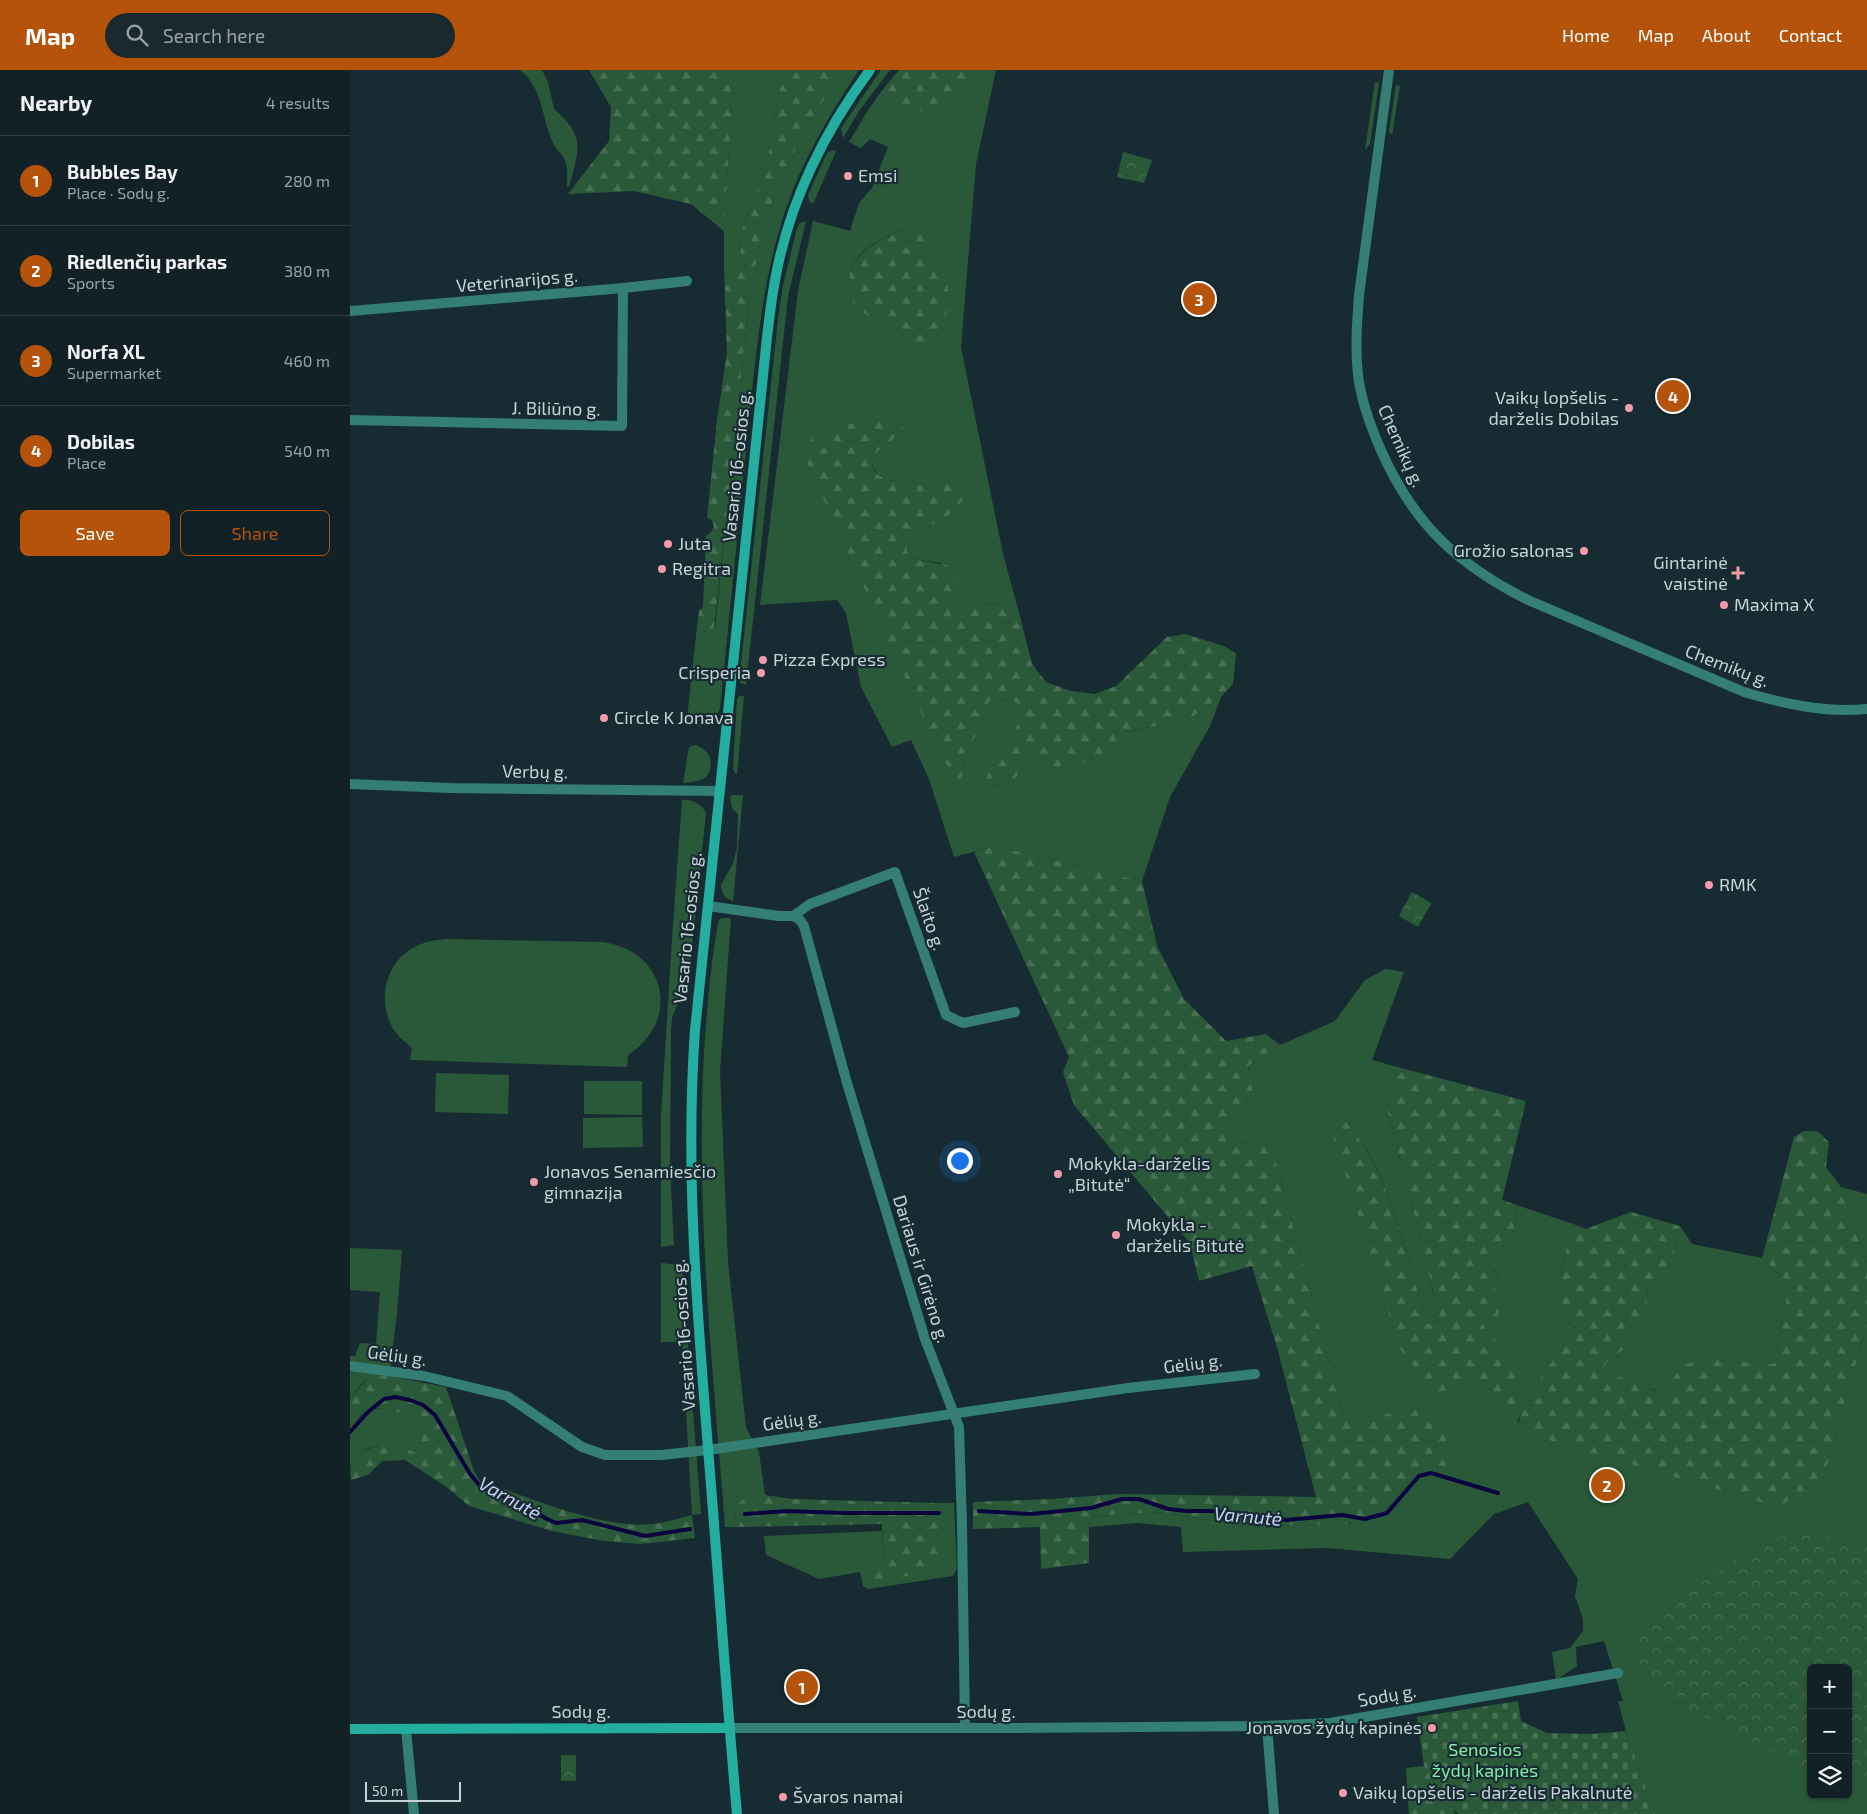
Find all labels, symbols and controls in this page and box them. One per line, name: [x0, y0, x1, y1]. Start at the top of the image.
search box: [105, 13, 455, 58]
text: Map: [25, 21, 75, 50]
icon: search: [123, 21, 151, 49]
text: Search here: [163, 24, 265, 47]
text: Home: [1562, 24, 1610, 46]
text: Map: [1638, 24, 1674, 46]
text: About: [1702, 24, 1751, 46]
text: Contact: [1779, 24, 1842, 46]
text: Nearby: [20, 90, 92, 115]
text: 4 results: [266, 93, 330, 112]
text: Bubbles Bay: [67, 160, 178, 183]
place label: Emsi: [858, 164, 897, 186]
marker: Emsi: [842, 170, 854, 182]
text: 1: [33, 171, 39, 190]
text: 280 m: [284, 171, 330, 190]
text: Place · Sodų g.: [67, 183, 170, 202]
text: Riedlenčių parkas: [67, 250, 227, 273]
text: 2: [31, 261, 41, 280]
text: 380 m: [284, 261, 330, 280]
street label: Veterinarijos g.: [455, 264, 579, 296]
text: Sports: [67, 273, 115, 292]
pin: 3: [1183, 280, 1215, 318]
text: Norfa XL: [67, 340, 145, 363]
text: 3: [31, 351, 41, 370]
text: 460 m: [284, 351, 330, 370]
text: Supermarket: [67, 363, 161, 382]
pin: 4: [1657, 377, 1689, 415]
place label: Vaikų lopšelis - darželis Dobilas: [1489, 386, 1619, 429]
street label: Vasario 16-osios g.: [717, 389, 755, 543]
street label: J. Biliūno g.: [511, 396, 601, 420]
street label: Chemikų g.: [1374, 401, 1430, 490]
marker: Vaikų lopšelis - darželis Dobilas: [1623, 402, 1635, 414]
text: Dobilas: [67, 430, 135, 453]
text: 4: [31, 441, 41, 460]
text: 540 m: [284, 441, 330, 460]
text: Place: [67, 453, 106, 472]
button: Save: [20, 510, 170, 556]
button: Share: [180, 510, 330, 556]
place label: Juta: [678, 532, 711, 554]
marker: Juta: [662, 538, 674, 550]
place label: Grožio salonas: [1454, 539, 1574, 561]
marker: Grožio salonas: [1578, 545, 1590, 557]
place label: Gintarinė vaistinė: [1653, 551, 1728, 594]
place label: Regitra: [672, 557, 731, 579]
marker: Regitra: [656, 563, 668, 575]
marker: Gintarinė vaistinė: [1732, 567, 1744, 579]
place label: Maxima X: [1734, 593, 1814, 615]
marker: Maxima X: [1718, 599, 1730, 611]
street label: Chemikų g.: [1682, 639, 1772, 691]
place label: Pizza Express: [773, 648, 885, 670]
marker: Pizza Express: [757, 654, 769, 666]
place label: Crisperia: [678, 661, 751, 683]
marker: Crisperia: [755, 667, 767, 679]
place label: Circle K Jonava: [614, 706, 734, 728]
marker: Circle K Jonava: [598, 712, 610, 724]
street label: Verbų g.: [502, 759, 568, 783]
street label: Vasario 16-osios g.: [668, 851, 706, 1005]
place label: RMK: [1719, 873, 1757, 895]
marker: RMK: [1703, 879, 1715, 891]
street label: Šlaito g.: [909, 884, 951, 953]
your location: [947, 1148, 973, 1174]
place label: Mokykla-darželis „Bitutė“: [1068, 1152, 1210, 1195]
place label: Jonavos Senamiesčio gimnazija: [544, 1160, 716, 1203]
marker: Mokykla-darželis „Bitutė“: [1052, 1168, 1064, 1180]
marker: Jonavos Senamiesčio gimnazija: [528, 1176, 540, 1188]
street label: Dariaus ir Girėno g.: [889, 1192, 955, 1345]
place label: Mokykla - darželis Bitutė: [1126, 1213, 1244, 1256]
marker: Mokykla - darželis Bitutė: [1110, 1229, 1122, 1241]
street label: Vasario 16-osios g.: [667, 1258, 699, 1412]
street label: Gėlių g.: [366, 1340, 428, 1370]
street label: Gėlių g.: [1162, 1348, 1224, 1378]
street label: Gėlių g.: [761, 1405, 823, 1435]
pin: 2: [1591, 1466, 1623, 1504]
water label: Varnutė: [475, 1471, 546, 1524]
water label: Varnutė: [1213, 1501, 1283, 1530]
map controls: [1807, 1664, 1852, 1799]
button: +: [1807, 1664, 1852, 1709]
pin: 1: [786, 1668, 818, 1706]
street label: Sodų g.: [1356, 1679, 1418, 1711]
street label: Sodų g.: [551, 1700, 611, 1722]
street label: Sodų g.: [956, 1700, 1016, 1722]
button: −: [1807, 1709, 1852, 1754]
place label: Jonavos žydų kapinės: [1246, 1716, 1422, 1738]
marker: Jonavos žydų kapinės: [1426, 1722, 1438, 1734]
park label: Senosios žydų kapinės: [1432, 1738, 1538, 1781]
button: layers: [1807, 1754, 1852, 1799]
scale bar: [365, 1779, 461, 1802]
place label: Vaikų lopšelis - darželis Pakalnutė: [1353, 1781, 1632, 1803]
text: 50 m: [372, 1782, 403, 1799]
place label: Švaros namai: [793, 1785, 903, 1807]
marker: Vaikų lopšelis - darželis Pakalnutė: [1337, 1787, 1349, 1799]
marker: Švaros namai: [777, 1791, 789, 1803]

